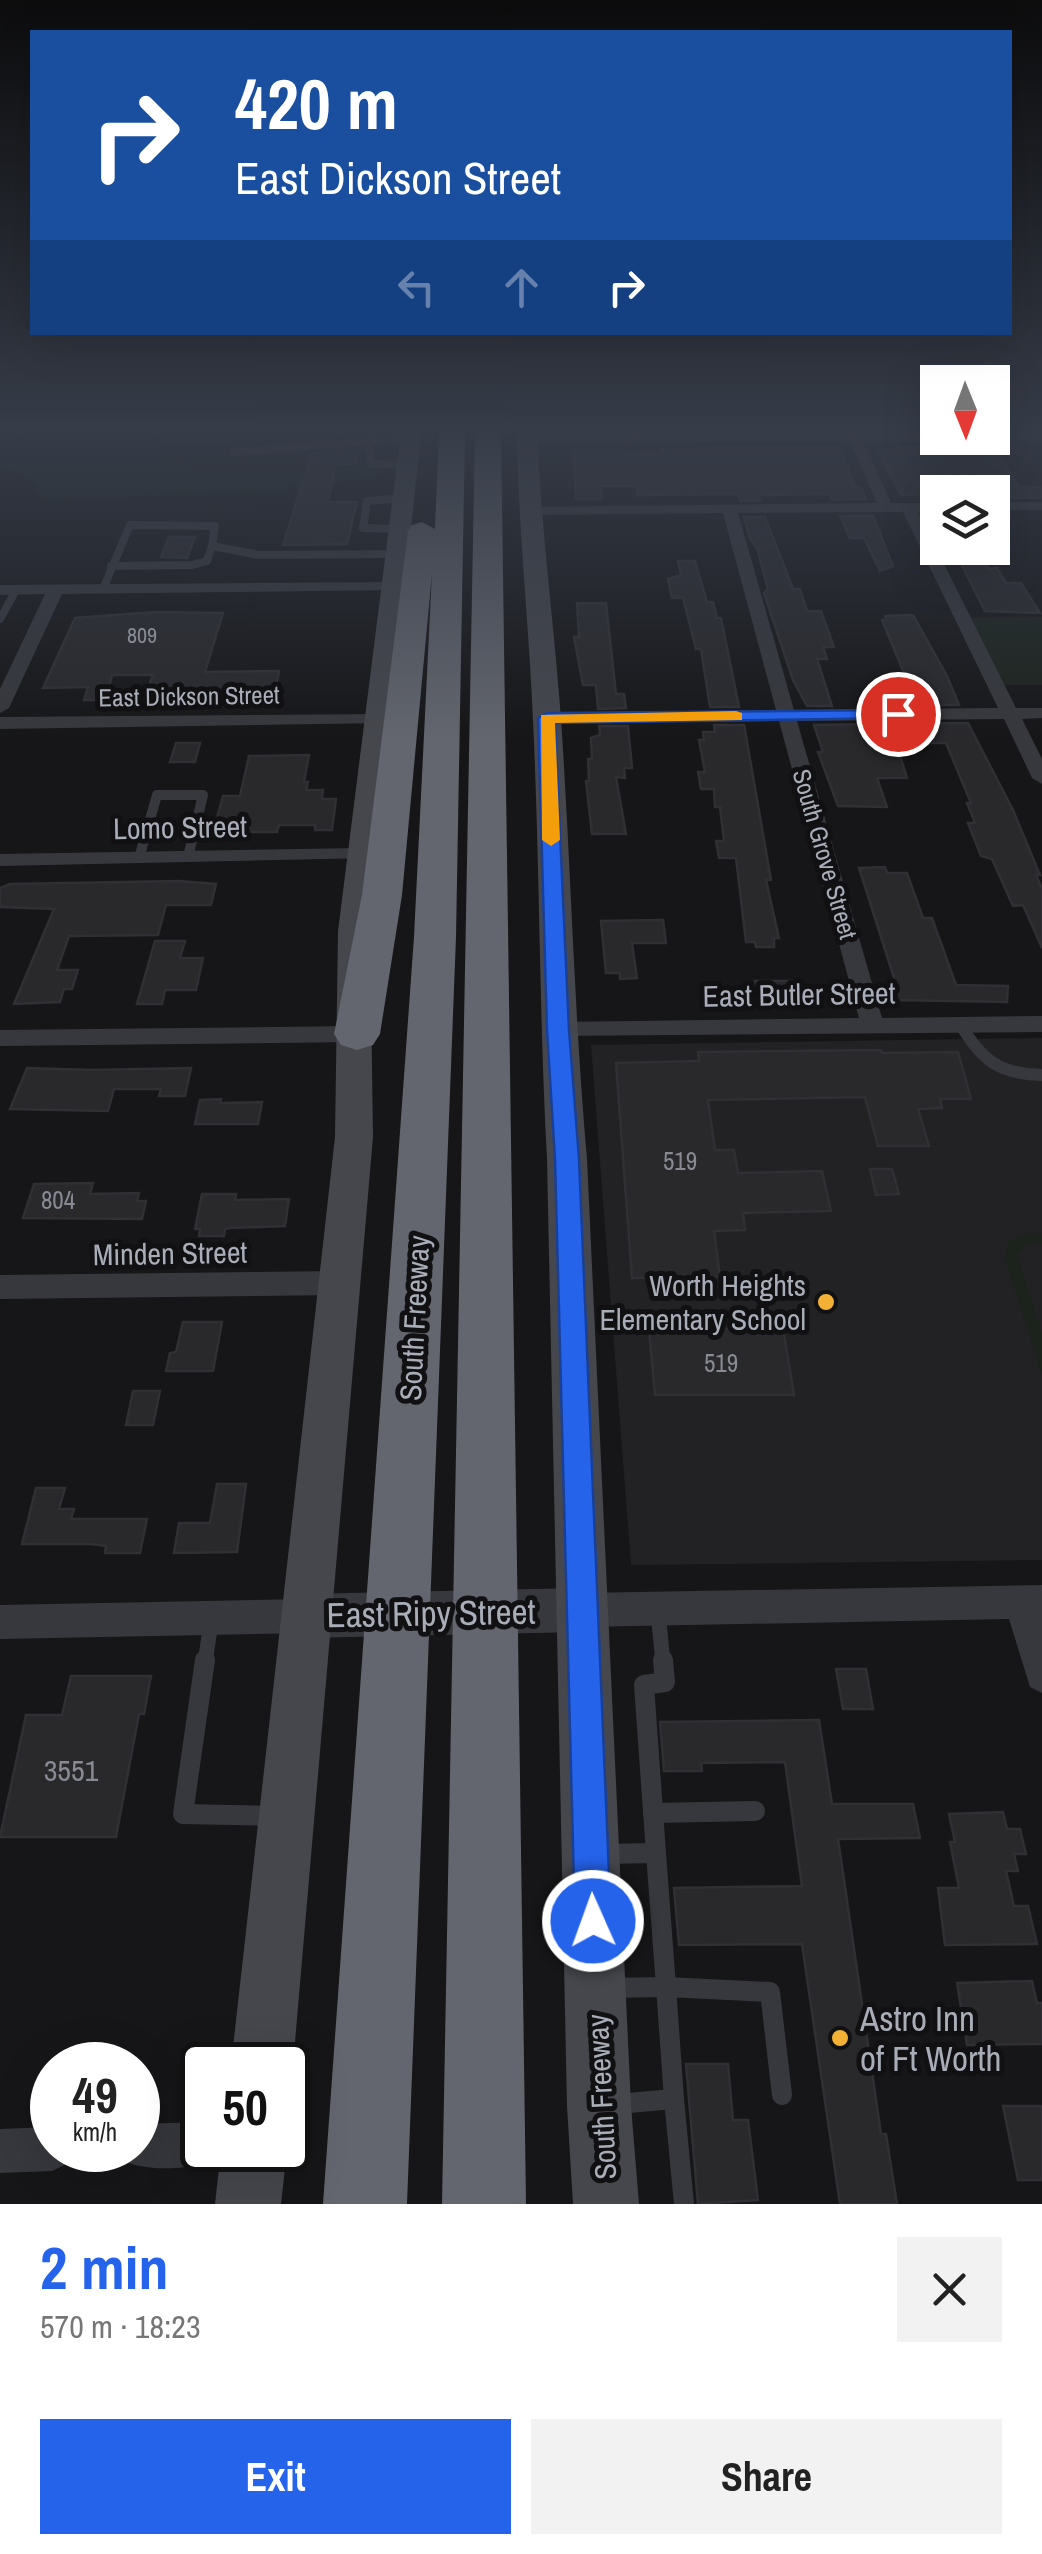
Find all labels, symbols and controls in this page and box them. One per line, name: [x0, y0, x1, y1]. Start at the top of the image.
text: 420 m: [235, 57, 398, 151]
icon: right: [70, 70, 200, 200]
text: East Dickson Street: [235, 147, 561, 208]
icon: left: [389, 260, 444, 315]
icon: ahead: [494, 260, 549, 315]
icon: right: [599, 260, 654, 315]
north arrow: [920, 365, 1010, 455]
map controls: [920, 365, 1010, 565]
button: layers: [920, 475, 1010, 565]
house number: 809: [127, 620, 157, 650]
pin: [856, 672, 941, 757]
street label: East Dickson Street: [98, 677, 280, 715]
icon: arrive: [871, 687, 926, 742]
street label: South Grove Street: [784, 765, 866, 943]
street label: Lomo Street: [113, 806, 248, 848]
street label: East Butler Street: [702, 972, 896, 1016]
house number: 519: [663, 1144, 697, 1178]
house number: 804: [41, 1183, 75, 1217]
street label: Minden Street: [92, 1232, 248, 1274]
street label: South Freeway: [390, 1234, 438, 1402]
place label: Worth Heights Elementary School: [600, 1265, 806, 1339]
marker: Worth Heights Elementary School: [815, 1291, 837, 1313]
house number: 519: [704, 1346, 738, 1380]
street label: East Ripy Street: [326, 1588, 536, 1638]
house number: 3551: [44, 1750, 99, 1790]
position arrow: [541, 1869, 645, 1973]
place label: Astro Inn of Ft Worth: [859, 1995, 1001, 2082]
street label: South Freeway: [577, 2013, 625, 2181]
marker: Astro Inn of Ft Worth: [829, 2027, 851, 2049]
speed limit sign: 50: [180, 2042, 310, 2172]
text: 49: [72, 2061, 118, 2129]
text: km/h: [73, 2115, 117, 2149]
text: 2 min: [40, 2227, 169, 2308]
button: close: [897, 2237, 1002, 2342]
text: 570 m · 18:23: [40, 2305, 200, 2348]
button: Exit: [40, 2419, 511, 2534]
button: Share: [531, 2419, 1002, 2534]

